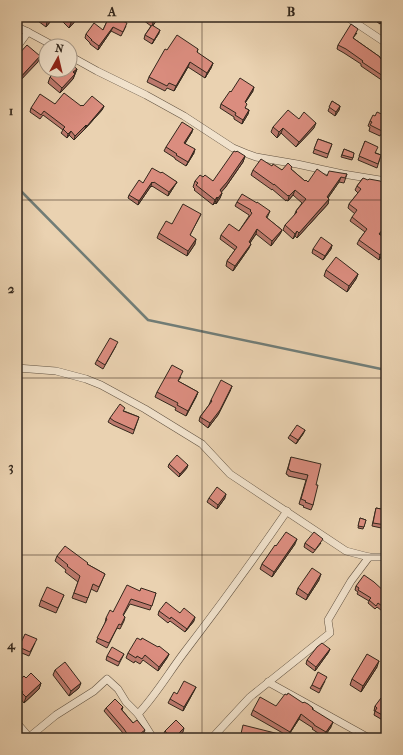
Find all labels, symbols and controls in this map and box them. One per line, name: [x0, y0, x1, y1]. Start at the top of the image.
text: A: [107, 4, 117, 19]
text: B: [287, 4, 296, 19]
north arrow: [38, 38, 78, 78]
text: N: [54, 42, 65, 56]
text: 1: [9, 103, 14, 118]
text: 2: [8, 281, 15, 296]
text: 3: [8, 459, 14, 475]
text: 4: [6, 637, 16, 653]

